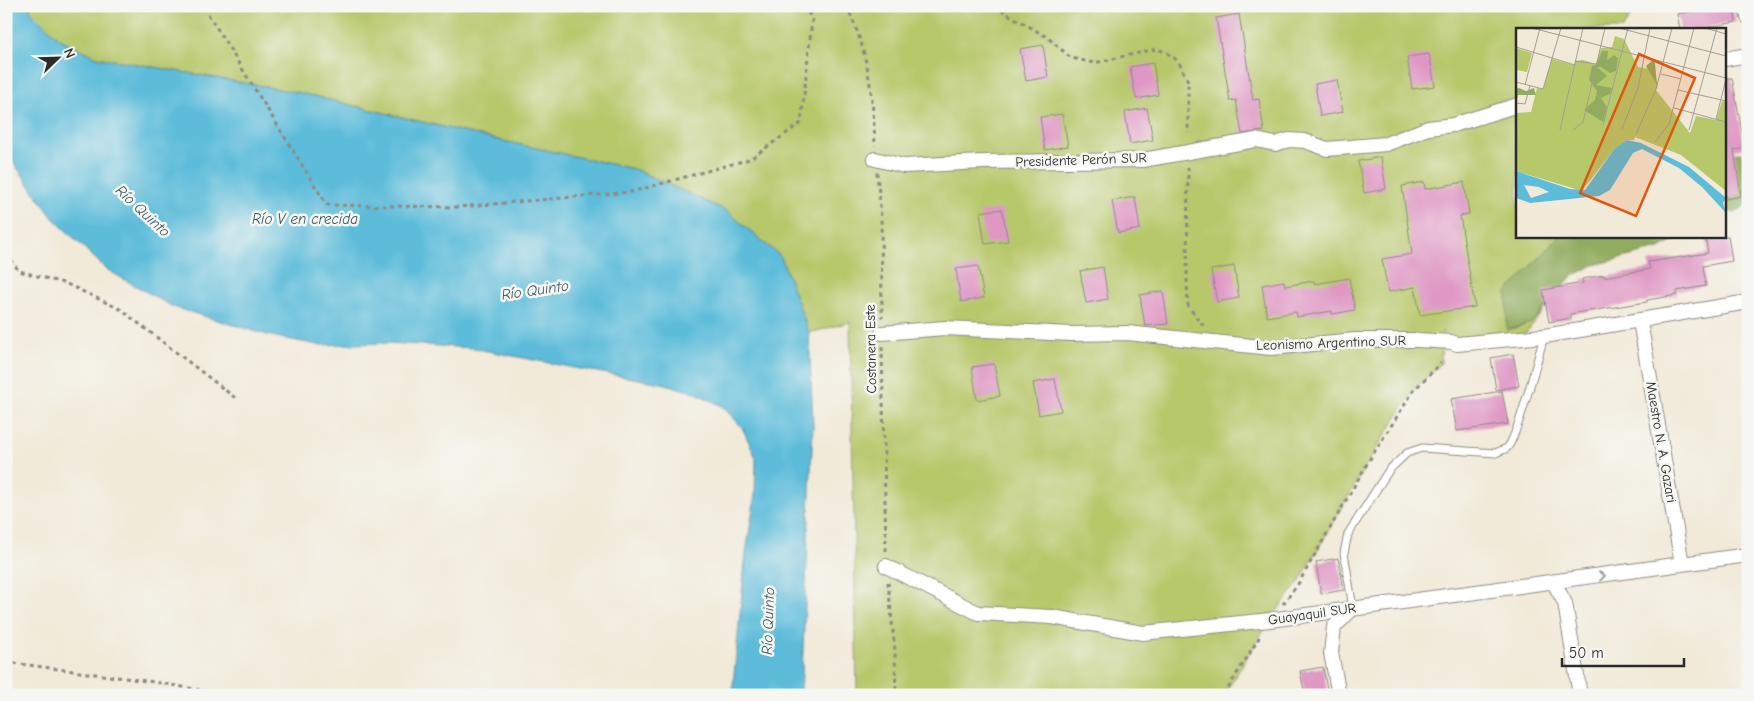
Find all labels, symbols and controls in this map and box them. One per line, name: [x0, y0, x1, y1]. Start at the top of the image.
inset map: [1516, 28, 1726, 238]
north arrow: [32, 32, 82, 82]
text: N: [60, 46, 79, 61]
street label: Presidente Perón SUR: [1015, 149, 1147, 171]
water label: Río Quinto: [112, 181, 174, 241]
water label: Río V en crecida: [252, 210, 358, 228]
water label: Río Quinto: [500, 276, 570, 304]
street label: Costanera Este: [862, 304, 880, 394]
street label: Leonismo Argentino SUR: [1256, 332, 1406, 354]
street label: Maestro N. A. Gazari: [1642, 380, 1680, 504]
one-way arrow: [1597, 571, 1606, 581]
water label: Río Quinto: [758, 587, 778, 655]
street label: Guayaquil SUR: [1267, 599, 1357, 629]
scale bar: [1562, 636, 1684, 668]
text: 50 m: [1569, 644, 1604, 662]

